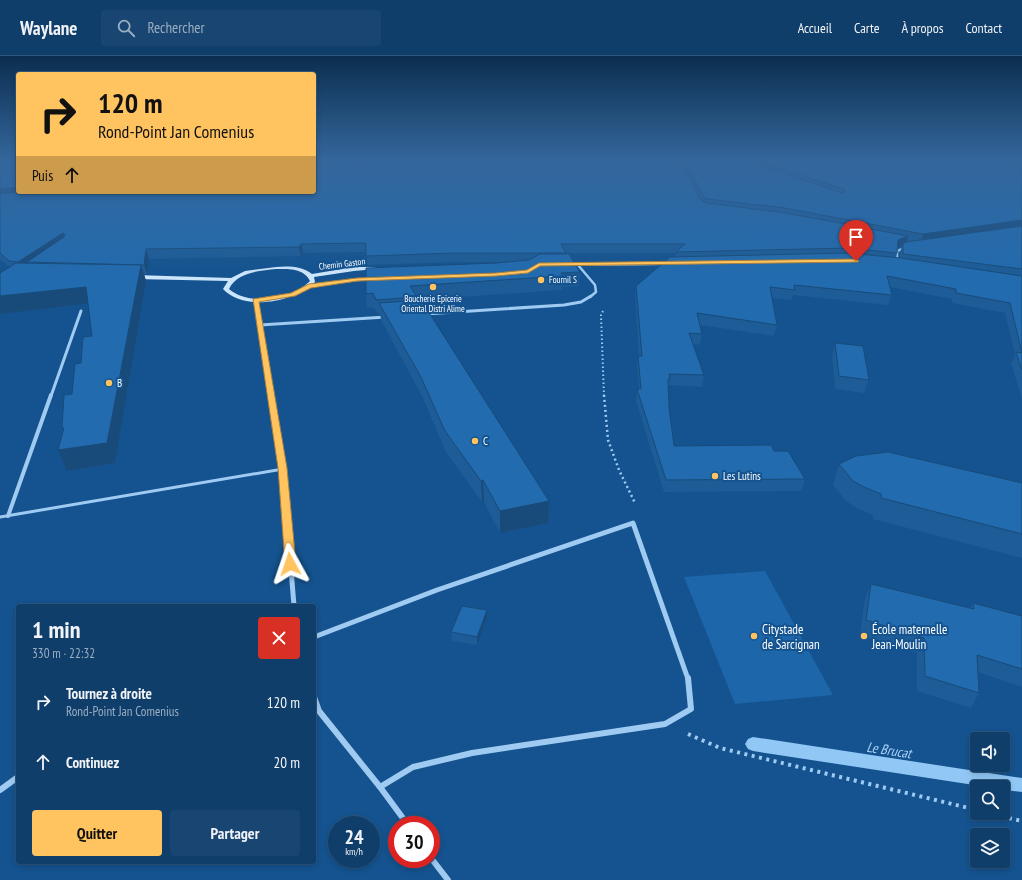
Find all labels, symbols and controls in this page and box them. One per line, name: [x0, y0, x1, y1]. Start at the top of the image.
search box: [101, 10, 381, 46]
text: Waylane: [20, 16, 77, 40]
icon: search: [115, 17, 137, 39]
text: Rechercher: [147, 18, 205, 37]
text: Accueil: [798, 19, 832, 37]
text: Carte: [854, 19, 880, 37]
text: À propos: [902, 19, 944, 37]
text: Contact: [966, 19, 1002, 37]
text: 120 m: [98, 84, 162, 121]
icon: right: [32, 88, 84, 140]
text: Rond-Point Jan Comenius: [98, 120, 254, 143]
icon: ahead: [61, 164, 83, 186]
text: Puis: [32, 166, 53, 185]
pin: [839, 220, 873, 261]
icon: arrive: [845, 226, 867, 248]
street label: Chemin Gaston: [318, 255, 366, 272]
place label: Fournil S: [549, 274, 577, 285]
marker: Fournil S: [536, 275, 546, 285]
marker: Boucherie Epicerie Oriental Distri Alime: [428, 282, 438, 292]
place label: Boucherie Epicerie Oriental Distri Alime: [401, 293, 465, 314]
place label: B: [117, 376, 122, 390]
marker: B: [104, 378, 114, 388]
place label: C: [483, 434, 488, 448]
marker: C: [470, 436, 480, 446]
place label: Les Lutins: [723, 469, 761, 483]
marker: Les Lutins: [710, 471, 720, 481]
position arrow: [269, 543, 311, 585]
text: 1 min: [32, 614, 80, 645]
button: close: [258, 617, 300, 659]
place label: Citystade de Sarcignan: [762, 621, 820, 653]
place label: École maternelle Jean-Moulin: [871, 621, 947, 653]
marker: Citystade de Sarcignan: [749, 631, 759, 641]
marker: École maternelle Jean-Moulin: [859, 631, 869, 641]
text: 330 m · 22:32: [32, 645, 95, 662]
text: Tournez à droite: [66, 684, 152, 703]
icon: right: [32, 691, 54, 713]
text: 120 m: [267, 693, 300, 712]
text: Rond-Point Jan Comenius: [66, 703, 179, 720]
map controls: [970, 732, 1010, 868]
button: sound: [970, 732, 1010, 772]
water label: Le Brucat: [865, 738, 915, 763]
icon: ahead: [32, 751, 54, 773]
text: Continuez: [66, 753, 119, 772]
text: 20 m: [274, 753, 300, 772]
button: search: [970, 780, 1010, 820]
button: Quitter: [32, 810, 162, 856]
button: Partager: [170, 810, 300, 856]
speed limit sign: 30: [388, 816, 440, 868]
text: 24: [344, 824, 364, 850]
button: layers: [970, 828, 1010, 868]
text: km/h: [345, 845, 363, 858]

